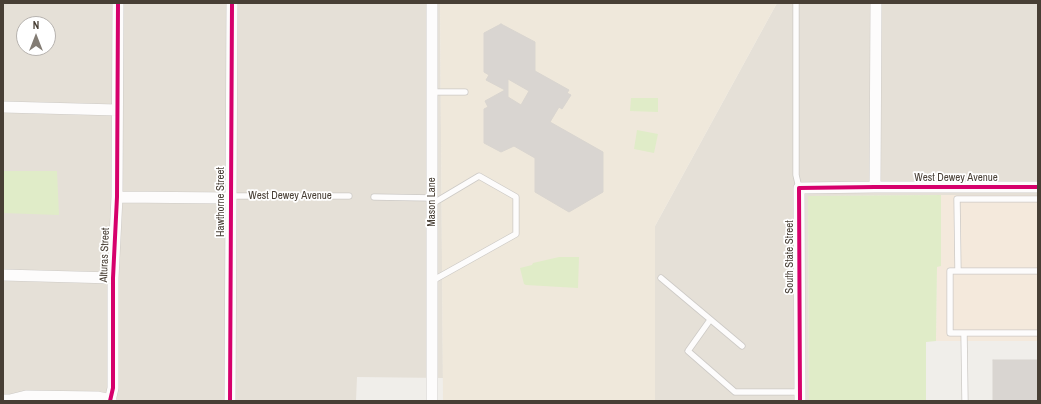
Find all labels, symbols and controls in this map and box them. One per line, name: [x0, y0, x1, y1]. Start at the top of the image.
north arrow: [16, 16, 56, 56]
text: N: [33, 18, 39, 32]
street label: Hawthorne Street: [214, 167, 228, 237]
street label: West Dewey Avenue: [914, 171, 998, 185]
street label: Mason Lane: [425, 177, 439, 227]
street label: West Dewey Avenue: [248, 189, 332, 203]
street label: South State Street: [783, 220, 797, 294]
street label: Alturas Street: [97, 227, 113, 283]

